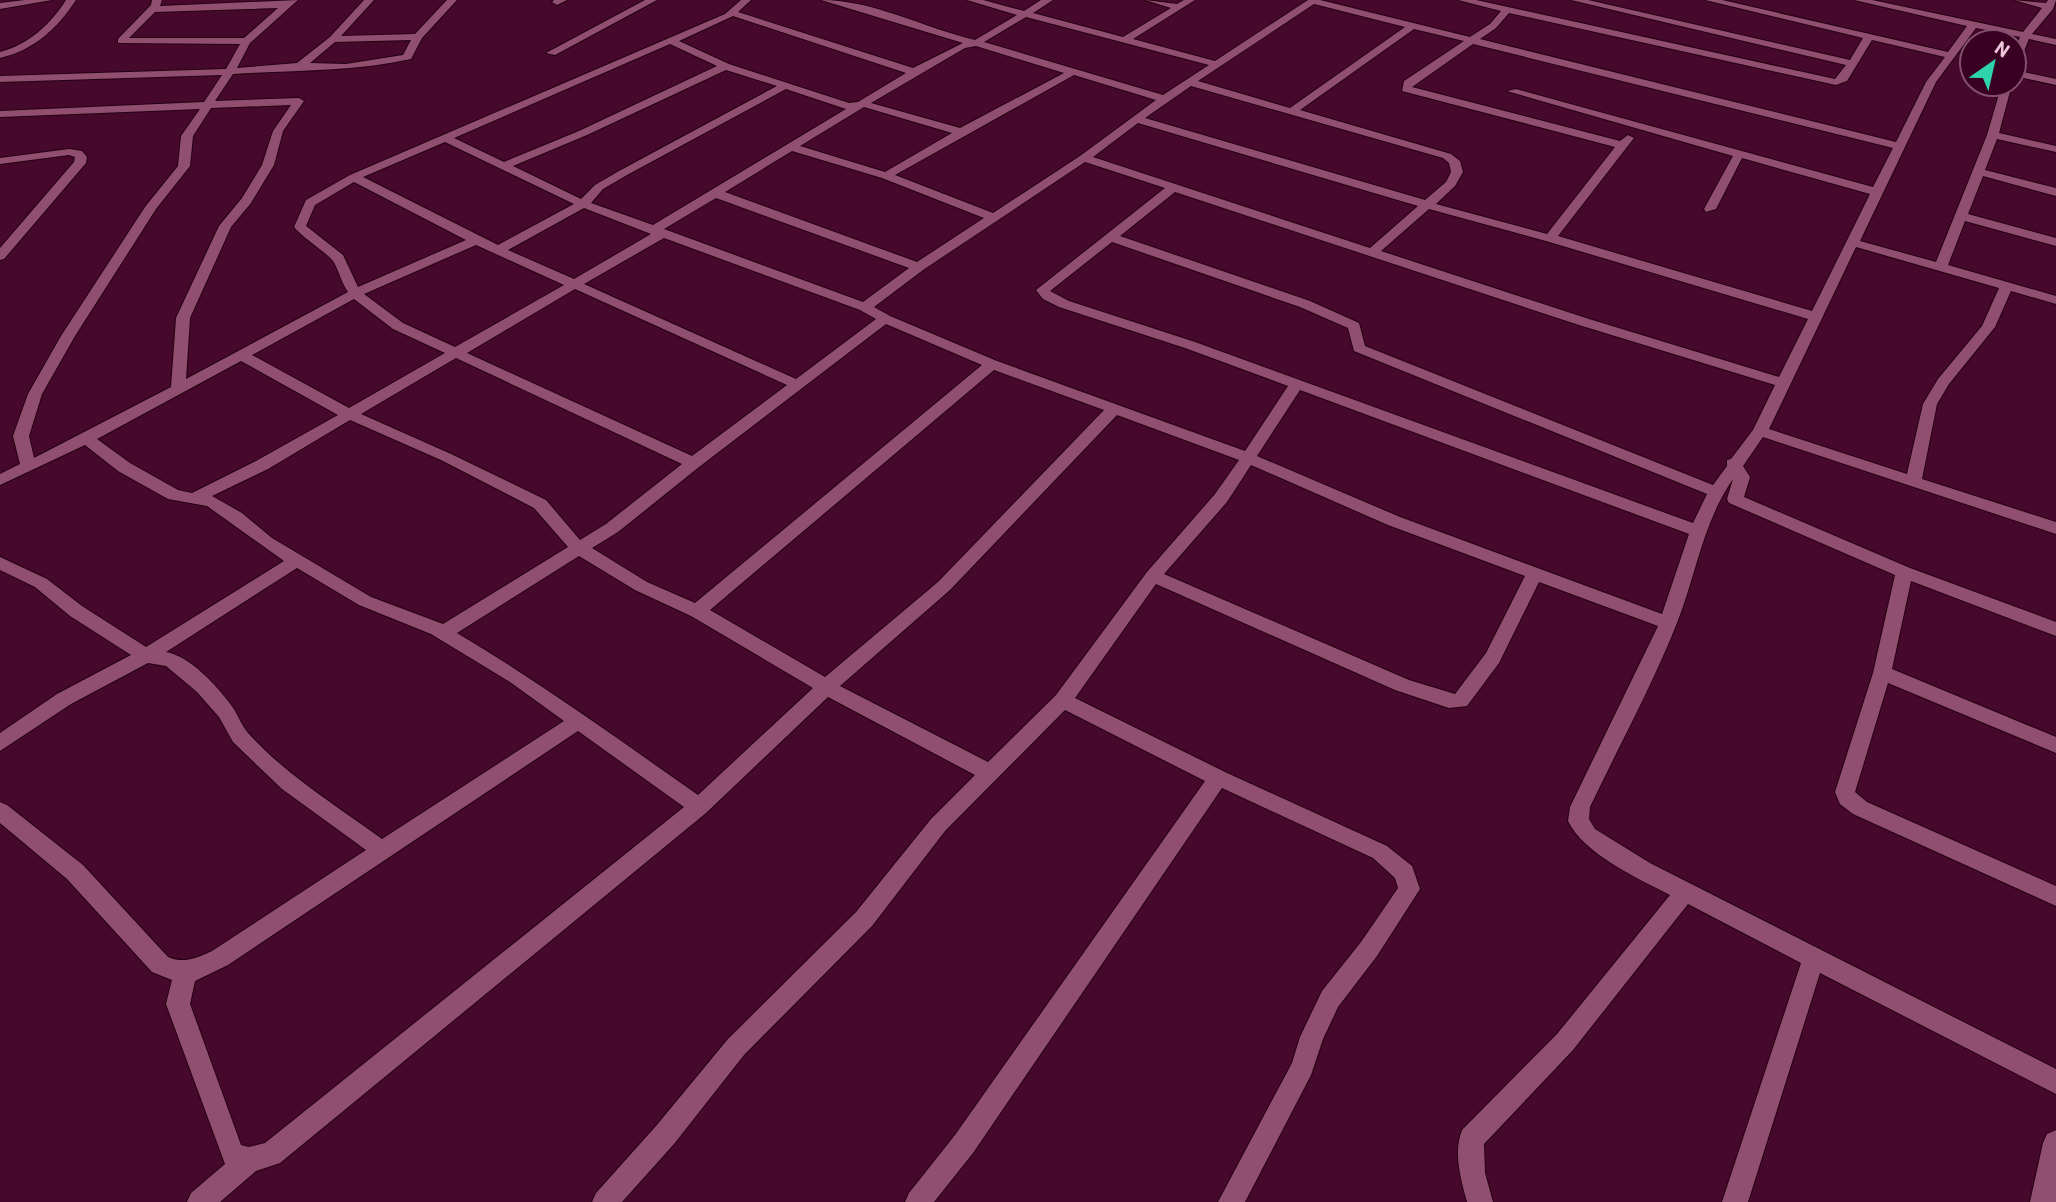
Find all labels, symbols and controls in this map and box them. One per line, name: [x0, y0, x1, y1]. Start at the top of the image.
north arrow: [1958, 28, 2028, 98]
text: N: [1991, 35, 2014, 62]

